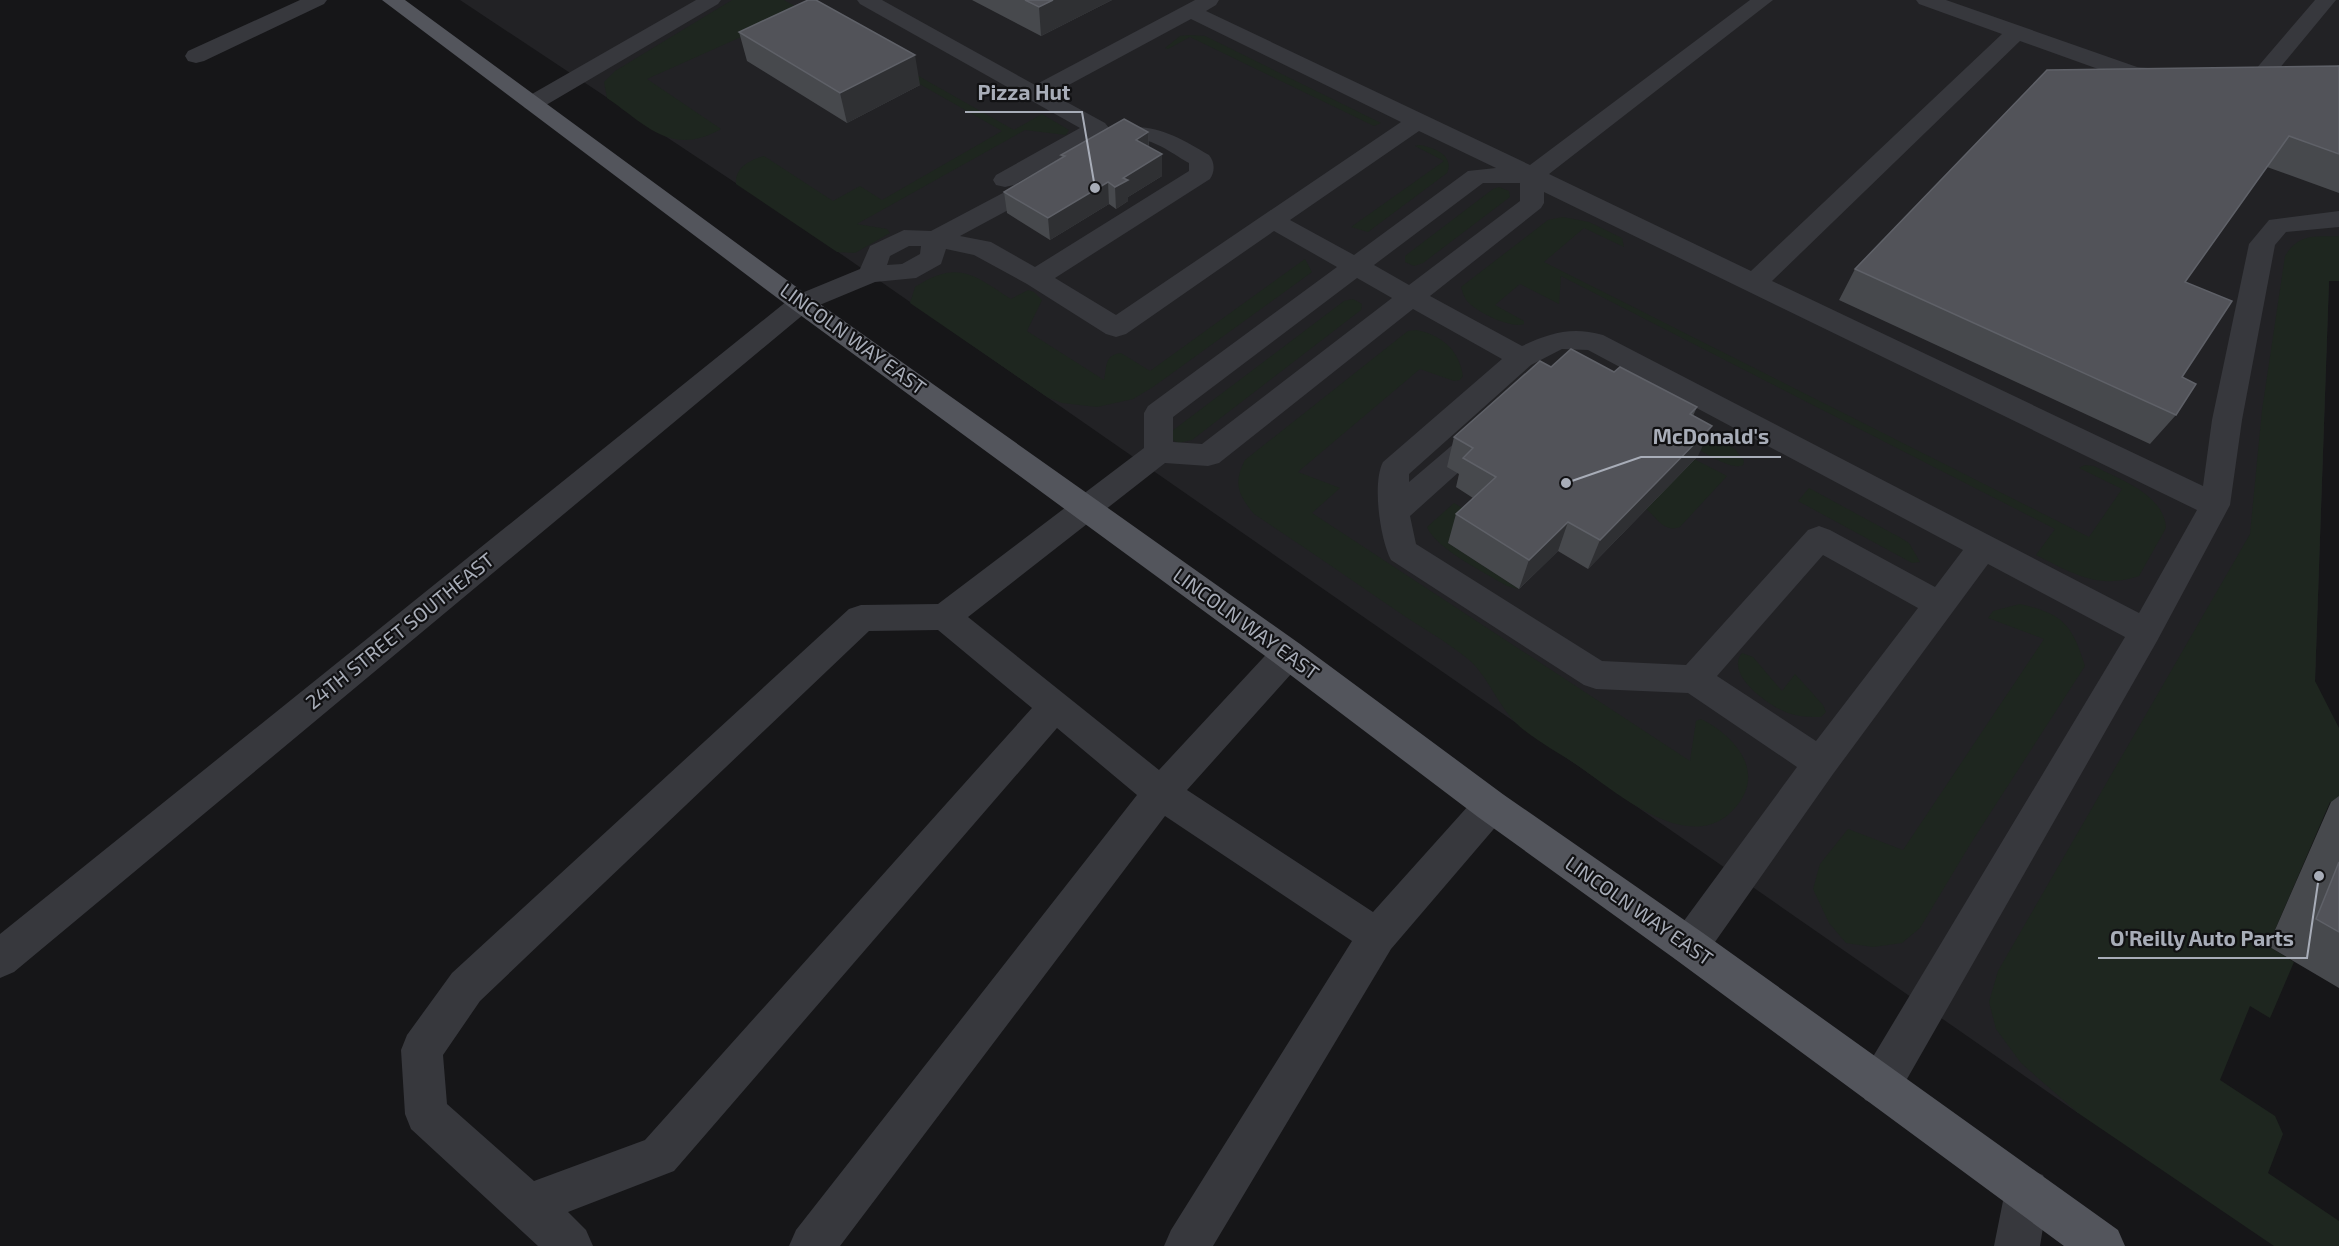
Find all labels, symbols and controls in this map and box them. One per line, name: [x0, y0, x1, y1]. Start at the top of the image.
callout: Pizza Hut: [965, 73, 1082, 112]
text: Pizza Hut: [978, 79, 1071, 104]
street label: LINCOLN WAY EAST: [776, 277, 931, 399]
callout: McDonald's: [1641, 418, 1781, 457]
text: McDonald's: [1653, 423, 1769, 448]
street label: 24TH STREET SOUTHEAST: [300, 547, 499, 714]
street label: LINCOLN WAY EAST: [1169, 562, 1324, 684]
street label: LINCOLN WAY EAST: [1561, 850, 1718, 970]
callout: O'Reilly Auto Parts: [2098, 919, 2307, 958]
text: O'Reilly Auto Parts: [2110, 925, 2294, 951]

